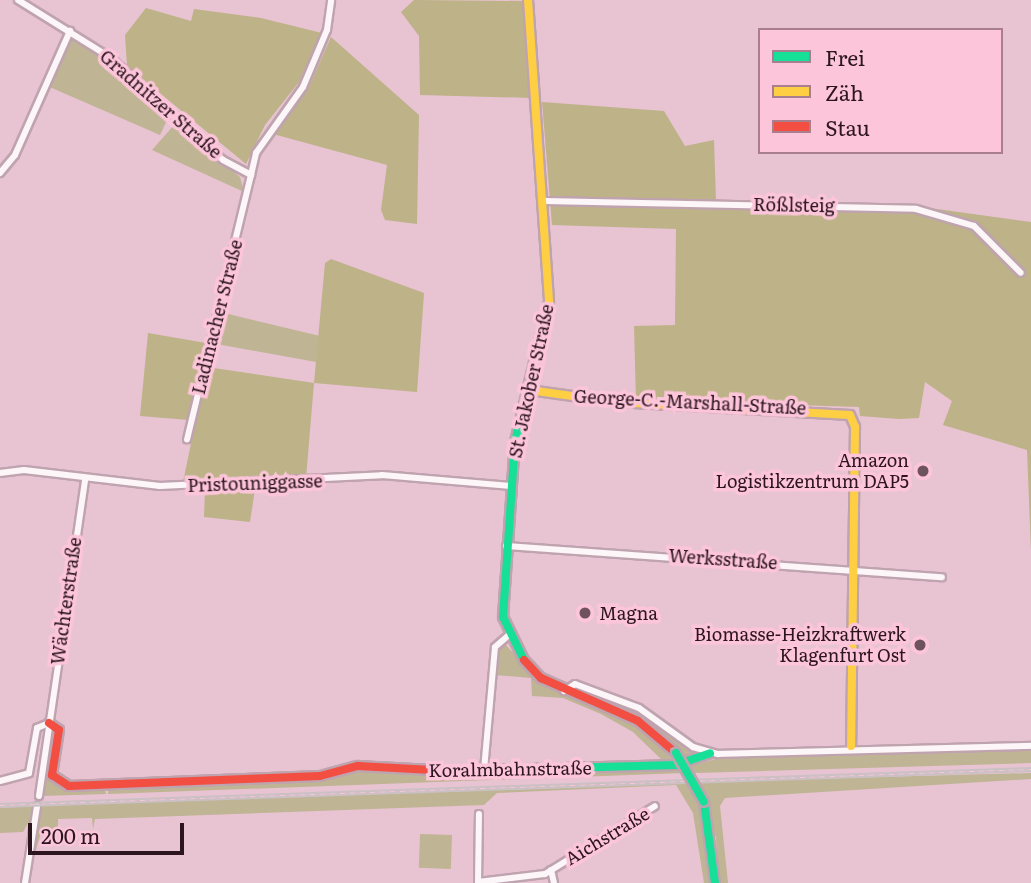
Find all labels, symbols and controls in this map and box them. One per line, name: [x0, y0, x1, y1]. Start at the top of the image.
legend: [758, 28, 1003, 154]
text: Frei: [825, 41, 865, 72]
street label: Gradnitzer Straße: [96, 45, 226, 163]
text: Zäh: [825, 76, 864, 107]
text: Stau: [825, 111, 870, 142]
street label: Rößlsteig: [753, 193, 835, 217]
street label: Ladinacher Straße: [187, 237, 247, 397]
street label: St. Jakober Straße: [504, 302, 558, 460]
street label: George-C.-Marshall-Straße: [573, 385, 807, 419]
place label: Amazon Logistikzentrum DAP5: [716, 450, 909, 492]
marker: Amazon Logistikzentrum DAP5: [915, 463, 931, 479]
street label: Pristouniggasse: [187, 470, 323, 496]
street label: Wächterstraße: [46, 536, 86, 666]
street label: Werksstraße: [668, 544, 778, 574]
place label: Magna: [599, 602, 658, 624]
marker: Magna: [577, 605, 593, 621]
place label: Biomasse-Heizkraftwerk Klagenfurt Ost: [694, 624, 906, 666]
marker: Biomasse-Heizkraftwerk Klagenfurt Ost: [912, 637, 928, 653]
street label: Koralmbahnstraße: [428, 757, 592, 781]
street label: Aichstraße: [561, 802, 653, 870]
scale bar: [32, 810, 187, 854]
text: 200 m: [41, 819, 101, 850]

